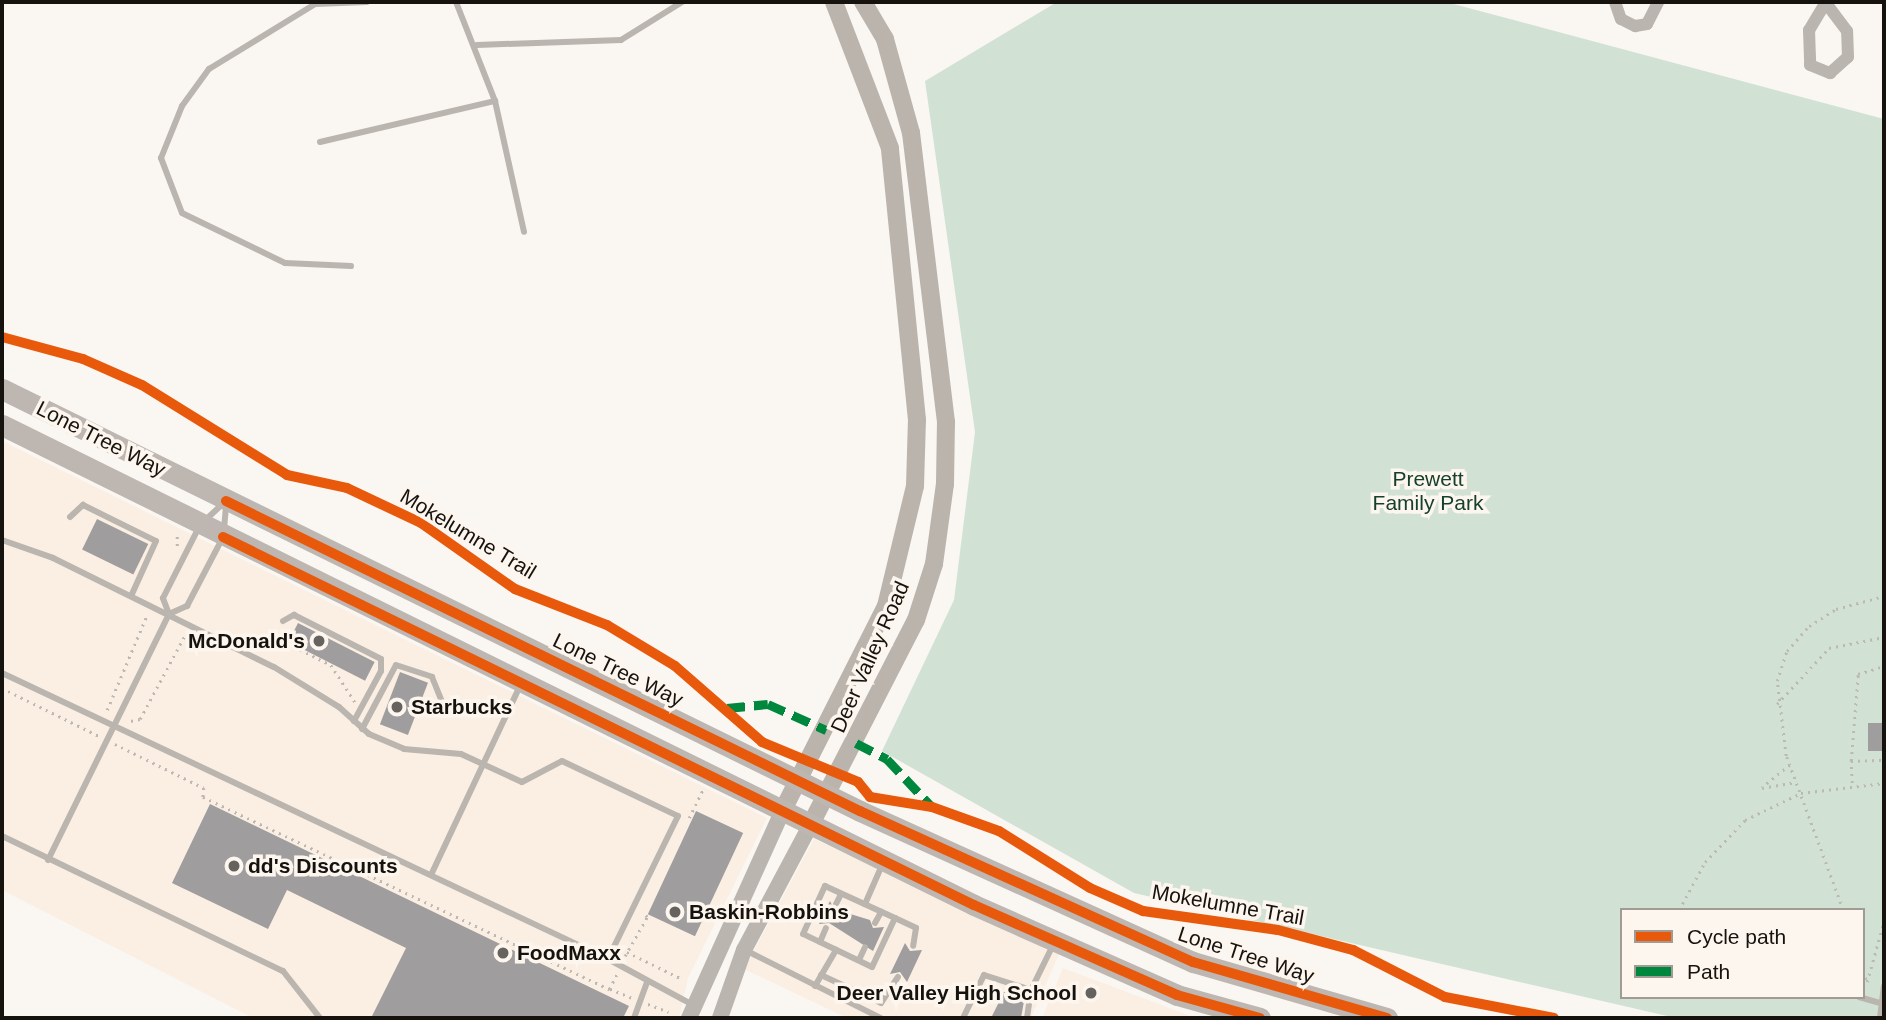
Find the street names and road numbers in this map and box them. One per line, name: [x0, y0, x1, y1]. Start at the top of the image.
street label: Lone Tree Way: [32, 396, 170, 482]
street label: Mokelumne Trail: [395, 483, 541, 585]
street label: Deer Valley Road: [825, 577, 915, 737]
street label: Lone Tree Way: [549, 628, 687, 712]
street label: Mokelumne Trail: [1150, 879, 1306, 931]
street label: Lone Tree Way: [1175, 921, 1317, 989]

